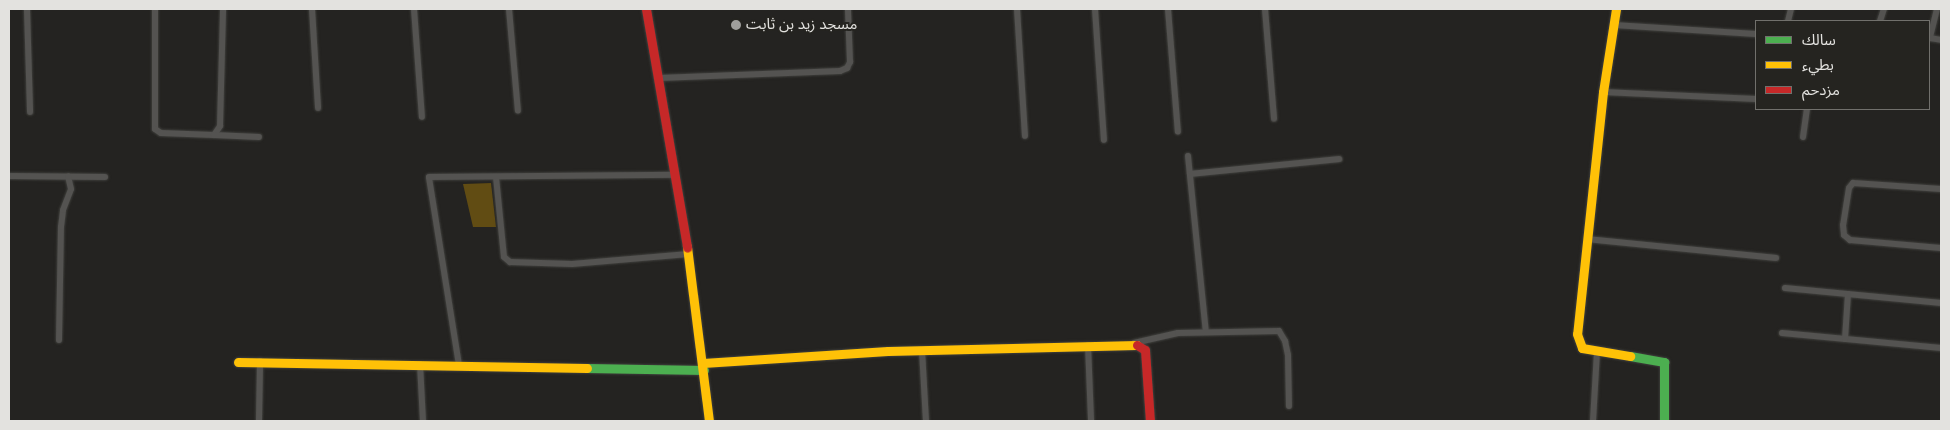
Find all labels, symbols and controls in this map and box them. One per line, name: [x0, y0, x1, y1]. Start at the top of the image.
place label: مسجد زيد بن ثابت: [746, 16, 857, 34]
marker: مسجد زيد بن ثابت: [730, 19, 742, 31]
legend: [1755, 20, 1930, 110]
text: سالك: [1802, 31, 1836, 49]
text: بطيء: [1802, 56, 1834, 74]
text: مزدحم: [1802, 81, 1840, 99]

